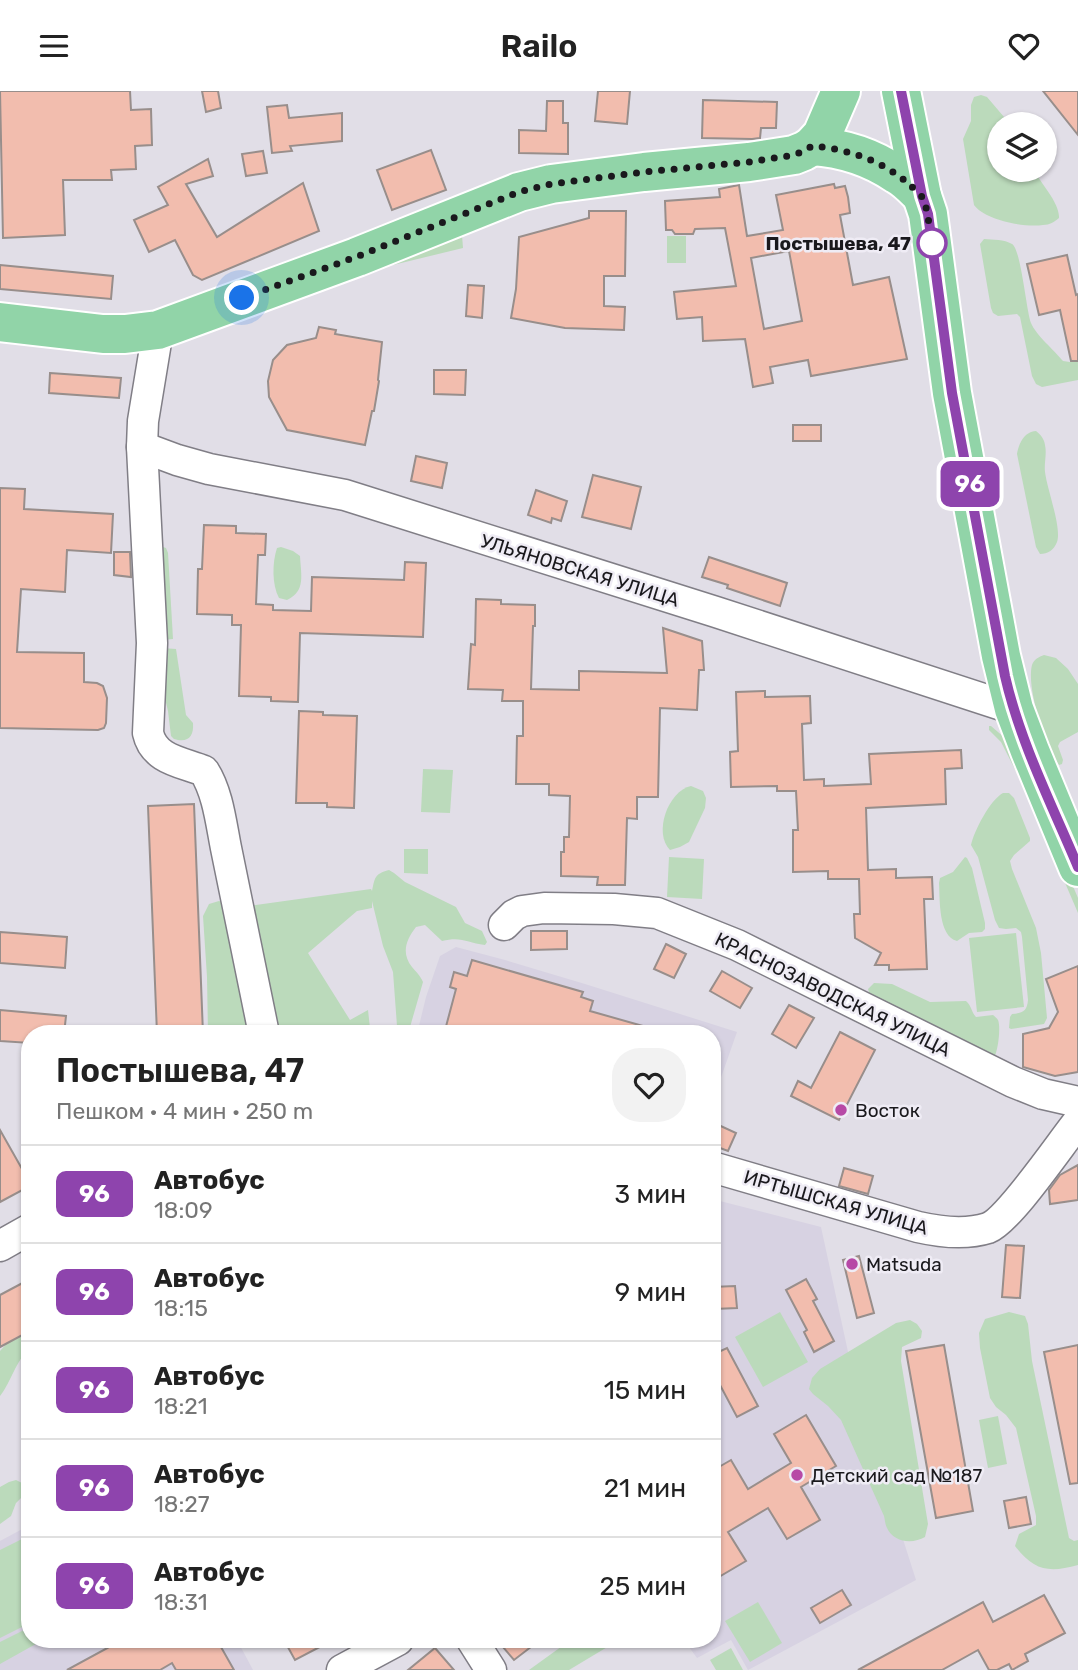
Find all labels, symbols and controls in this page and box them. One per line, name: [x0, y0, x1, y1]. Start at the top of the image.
icon: menu: [35, 27, 73, 65]
text: Railo: [500, 27, 578, 65]
icon: heart: [1005, 27, 1043, 65]
map controls: [987, 112, 1057, 182]
button: layers: [987, 112, 1057, 182]
marker: Постышева, 47: [917, 228, 947, 258]
place label: Постышева, 47: [765, 232, 911, 255]
your location: [224, 280, 259, 315]
line badge: 96: [939, 461, 1002, 507]
text: 96: [955, 470, 985, 498]
street label: УЛЬЯНОВСКАЯ УЛИЦА: [478, 529, 682, 612]
street label: КРАСНОЗАВОДСКАЯ УЛИЦА: [711, 927, 955, 1062]
button: heart: [612, 1048, 686, 1122]
text: Постышева, 47: [56, 1051, 304, 1090]
text: Пешком · 4 мин · 250 m: [56, 1097, 313, 1125]
place label: Восток: [855, 1099, 920, 1122]
marker: Восток: [833, 1102, 849, 1118]
text: Автобус: [154, 1165, 265, 1196]
street label: ИРТЫШСКАЯ УЛИЦА: [741, 1165, 931, 1240]
text: 3 мин: [615, 1179, 686, 1210]
text: 96: [79, 1180, 110, 1208]
text: 18:09: [154, 1196, 213, 1224]
place label: Matsuda: [866, 1253, 942, 1276]
marker: Matsuda: [844, 1256, 860, 1272]
text: Автобус: [154, 1263, 265, 1294]
text: 9 мин: [615, 1277, 686, 1308]
text: 96: [79, 1278, 110, 1306]
text: 18:15: [154, 1294, 208, 1322]
text: Автобус: [154, 1361, 265, 1392]
text: 15 мин: [604, 1375, 686, 1406]
text: 96: [79, 1376, 110, 1404]
text: 18:21: [154, 1392, 208, 1420]
text: Автобус: [154, 1459, 265, 1490]
place label: Детский сад №187: [811, 1464, 983, 1487]
marker: Детский сад №187: [789, 1467, 805, 1483]
text: 21 мин: [604, 1473, 686, 1504]
text: 96: [79, 1474, 110, 1502]
text: 18:27: [154, 1490, 210, 1518]
text: Автобус: [154, 1557, 265, 1588]
text: 25 мин: [600, 1571, 686, 1602]
text: 96: [79, 1572, 110, 1600]
text: 18:31: [154, 1588, 208, 1616]

